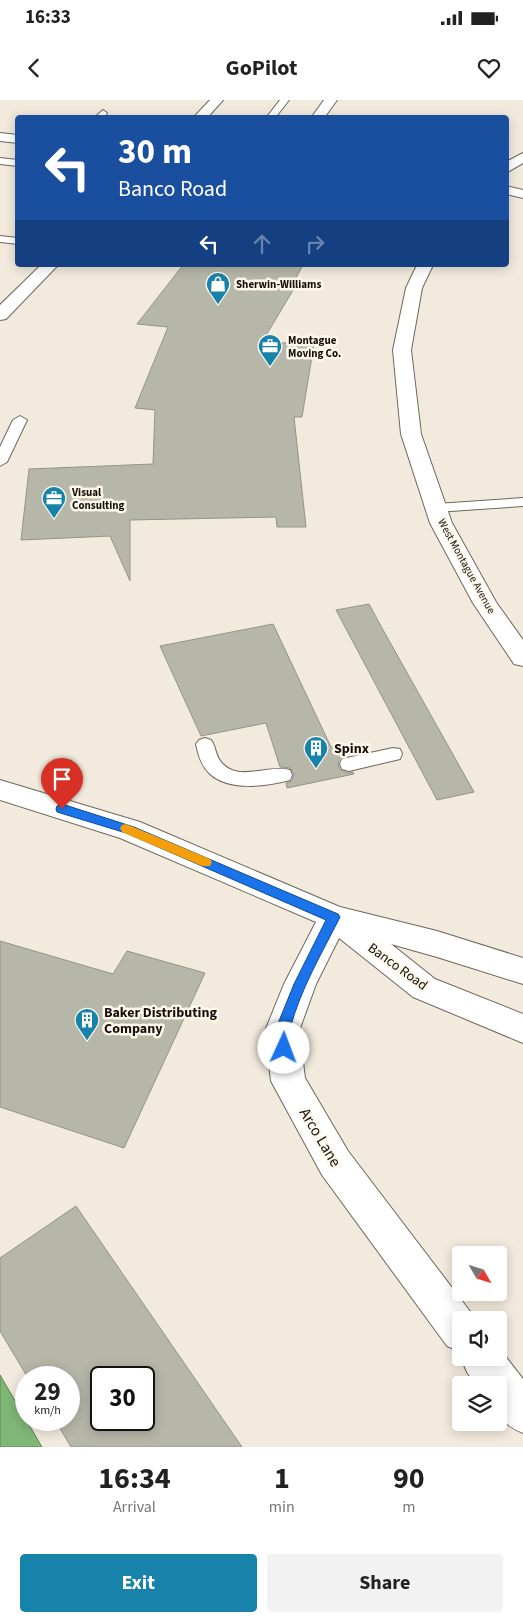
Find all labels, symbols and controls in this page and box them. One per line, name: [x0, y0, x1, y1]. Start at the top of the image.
text: 16:33: [25, 4, 71, 31]
text: GoPilot: [226, 52, 297, 84]
icon: back: [20, 54, 48, 82]
icon: heart: [475, 54, 503, 82]
text: 30 m: [118, 127, 192, 177]
icon: left: [35, 135, 100, 200]
text: Banco Road: [118, 173, 227, 205]
icon: left: [195, 230, 223, 258]
icon: ahead: [248, 230, 276, 258]
icon: right: [301, 230, 329, 258]
shop icon: Sherwin-Williams: [205, 271, 231, 305]
place label: Sherwin-Williams: [236, 277, 321, 292]
office icon: Montague Moving Co.: [257, 333, 283, 367]
place label: Montague Moving Co.: [288, 333, 341, 361]
office icon: Visual Consulting: [41, 485, 67, 519]
place label: Visual Consulting: [71, 485, 125, 513]
street label: West Montague Avenue: [434, 516, 499, 617]
building icon: Spinx: [303, 735, 329, 769]
place label: Spinx: [334, 739, 369, 759]
pin: [41, 758, 83, 809]
icon: arrive: [48, 765, 76, 793]
street label: Banco Road: [363, 938, 431, 995]
place label: Baker Distributing Company: [104, 1003, 217, 1039]
building icon: Baker Distributing Company: [74, 1007, 100, 1041]
position arrow: [257, 1021, 309, 1073]
street label: Arco Lane: [294, 1104, 346, 1171]
north arrow: [452, 1246, 508, 1301]
map controls: [452, 1246, 507, 1431]
button: sound: [452, 1311, 507, 1366]
speed limit sign: 30: [90, 1366, 155, 1431]
text: 29: [34, 1374, 61, 1410]
button: layers: [452, 1376, 507, 1431]
text: km/h: [34, 1402, 61, 1419]
text: 16:34: [98, 1457, 171, 1500]
text: 1: [274, 1457, 290, 1500]
text: 90: [393, 1457, 425, 1500]
text: Arrival: [113, 1496, 156, 1518]
text: min: [269, 1496, 295, 1518]
text: m: [402, 1496, 416, 1518]
button: Exit: [20, 1554, 257, 1612]
button: Share: [267, 1554, 503, 1612]

